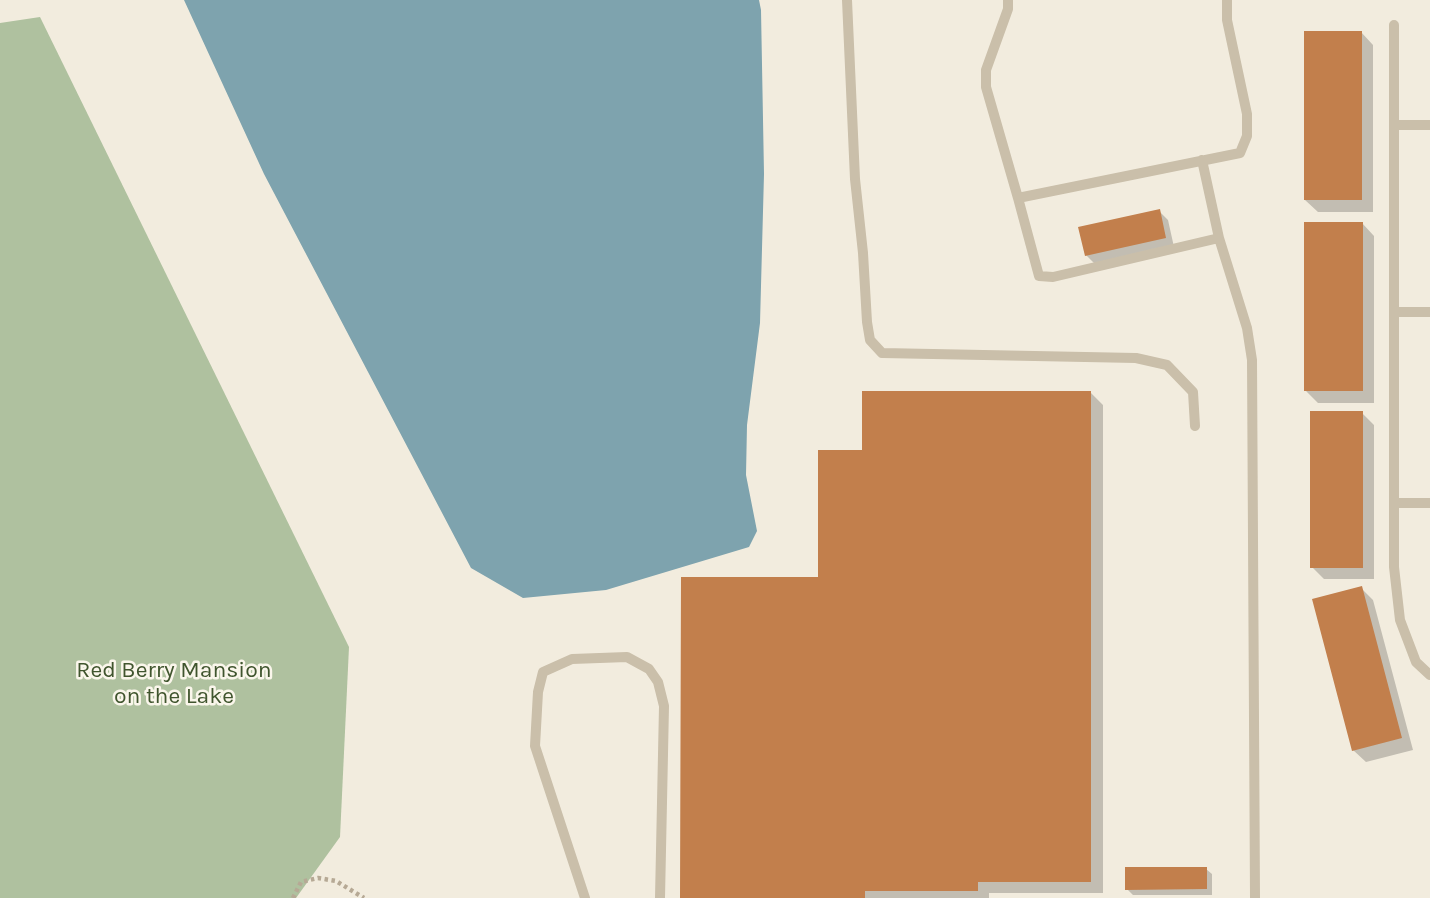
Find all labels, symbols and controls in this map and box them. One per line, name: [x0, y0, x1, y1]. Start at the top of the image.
park label: Red Berry Mansion on the Lake: [76, 656, 272, 710]

